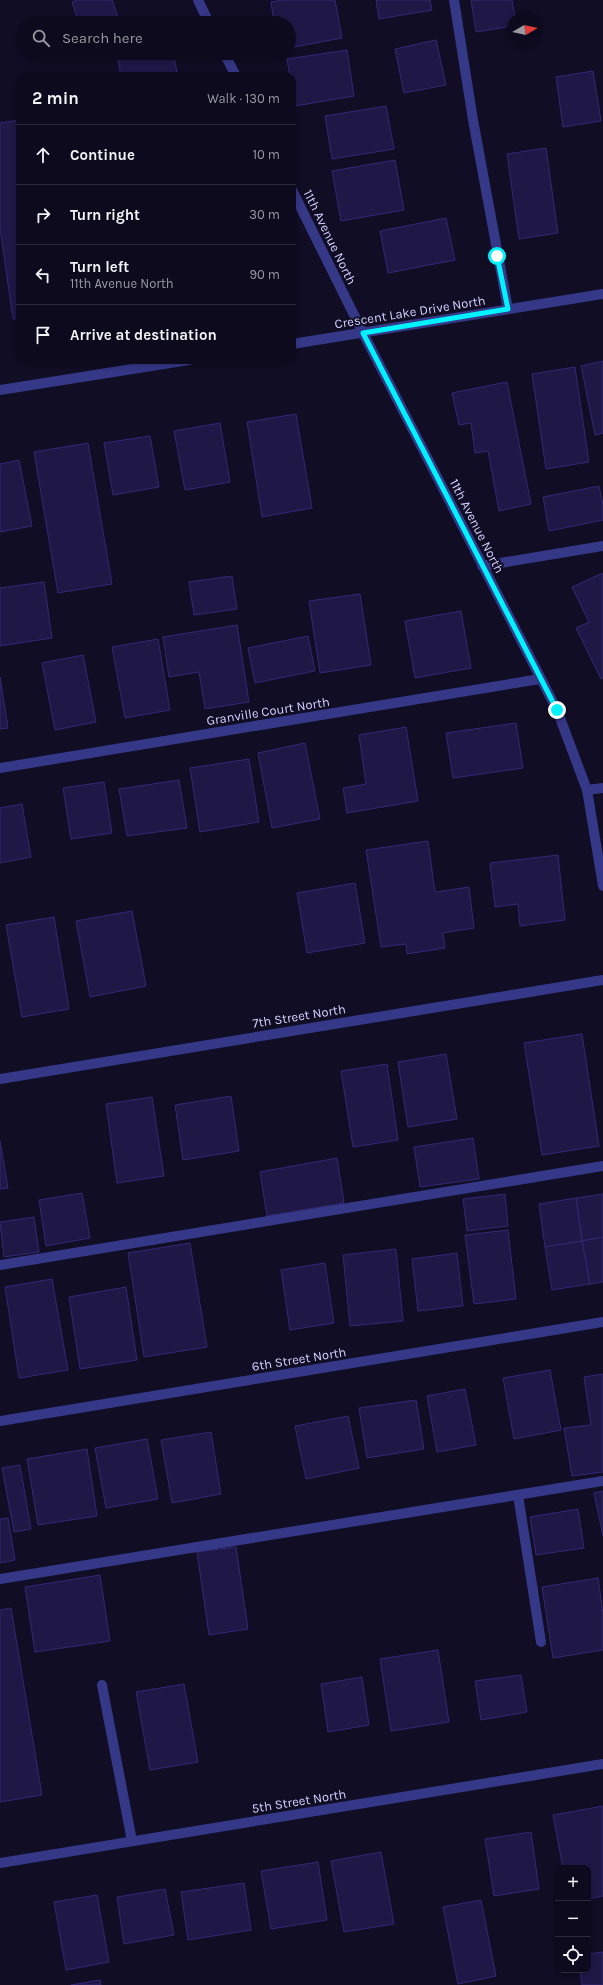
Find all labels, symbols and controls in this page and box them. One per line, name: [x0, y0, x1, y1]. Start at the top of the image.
north arrow: [507, 12, 543, 48]
search box: [16, 16, 296, 60]
icon: search: [30, 27, 52, 49]
text: Search here: [62, 29, 143, 47]
text: 2 min: [32, 88, 79, 108]
text: Walk · 130 m: [207, 91, 280, 106]
icon: ahead: [32, 144, 54, 166]
text: Continue: [70, 146, 135, 164]
text: 10 m: [253, 147, 280, 162]
street label: 11th Avenue North: [301, 187, 359, 287]
icon: right: [32, 204, 54, 226]
text: Turn right: [70, 206, 140, 224]
text: 30 m: [249, 207, 280, 222]
route start: [488, 247, 506, 265]
text: Turn left: [70, 258, 129, 276]
icon: left: [32, 264, 54, 286]
text: 90 m: [249, 267, 280, 282]
text: 11th Avenue North: [70, 276, 174, 291]
street label: Crescent Lake Drive North: [333, 293, 487, 331]
icon: arrive: [32, 324, 54, 346]
text: Arrive at destination: [70, 326, 217, 344]
street label: 11th Avenue North: [447, 476, 507, 576]
street label: Granville Court North: [205, 694, 331, 728]
route end: [548, 701, 566, 719]
street label: 7th Street North: [251, 1001, 347, 1031]
street label: 6th Street North: [251, 1344, 347, 1374]
street label: 5th Street North: [251, 1786, 347, 1816]
map controls: [555, 1865, 591, 1973]
button: +: [555, 1865, 591, 1901]
button: −: [555, 1901, 591, 1937]
button: locate: [555, 1937, 591, 1973]

